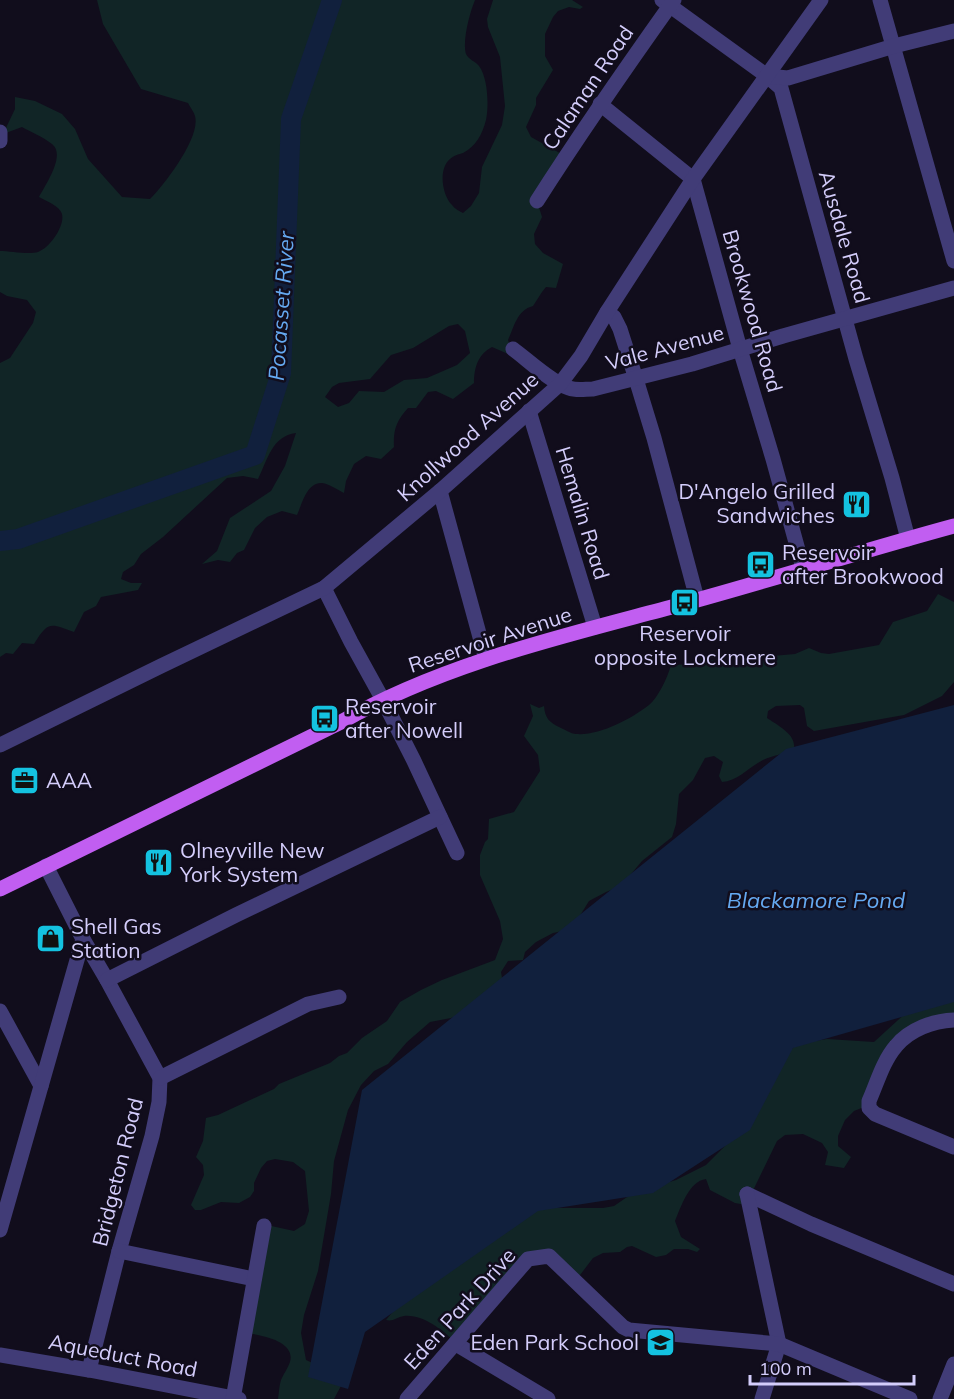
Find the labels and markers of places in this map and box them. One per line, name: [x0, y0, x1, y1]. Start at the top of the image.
place label: D'Angelo Grilled Sandwiches: [678, 478, 835, 528]
restaurant icon: D'Angelo Grilled Sandwiches: [840, 488, 872, 520]
place label: Reservoir after Brookwood: [782, 539, 944, 589]
bus stop icon: Reservoir after Brookwood: [745, 549, 777, 581]
bus stop icon: Reservoir opposite Lockmere: [669, 587, 701, 619]
place label: Reservoir opposite Lockmere: [594, 620, 776, 670]
place label: Reservoir after Nowell: [345, 693, 463, 743]
bus stop icon: Reservoir after Nowell: [308, 703, 340, 735]
office icon: AAA: [9, 765, 41, 797]
place label: AAA: [46, 767, 93, 793]
place label: Olneyville New York System: [179, 837, 324, 887]
restaurant icon: Olneyville New York System: [143, 847, 175, 879]
place label: Shell Gas Station: [71, 913, 162, 963]
shop icon: Shell Gas Station: [34, 923, 66, 955]
school or university icon: Eden Park School: [644, 1327, 676, 1359]
place label: Eden Park School: [470, 1329, 639, 1355]

